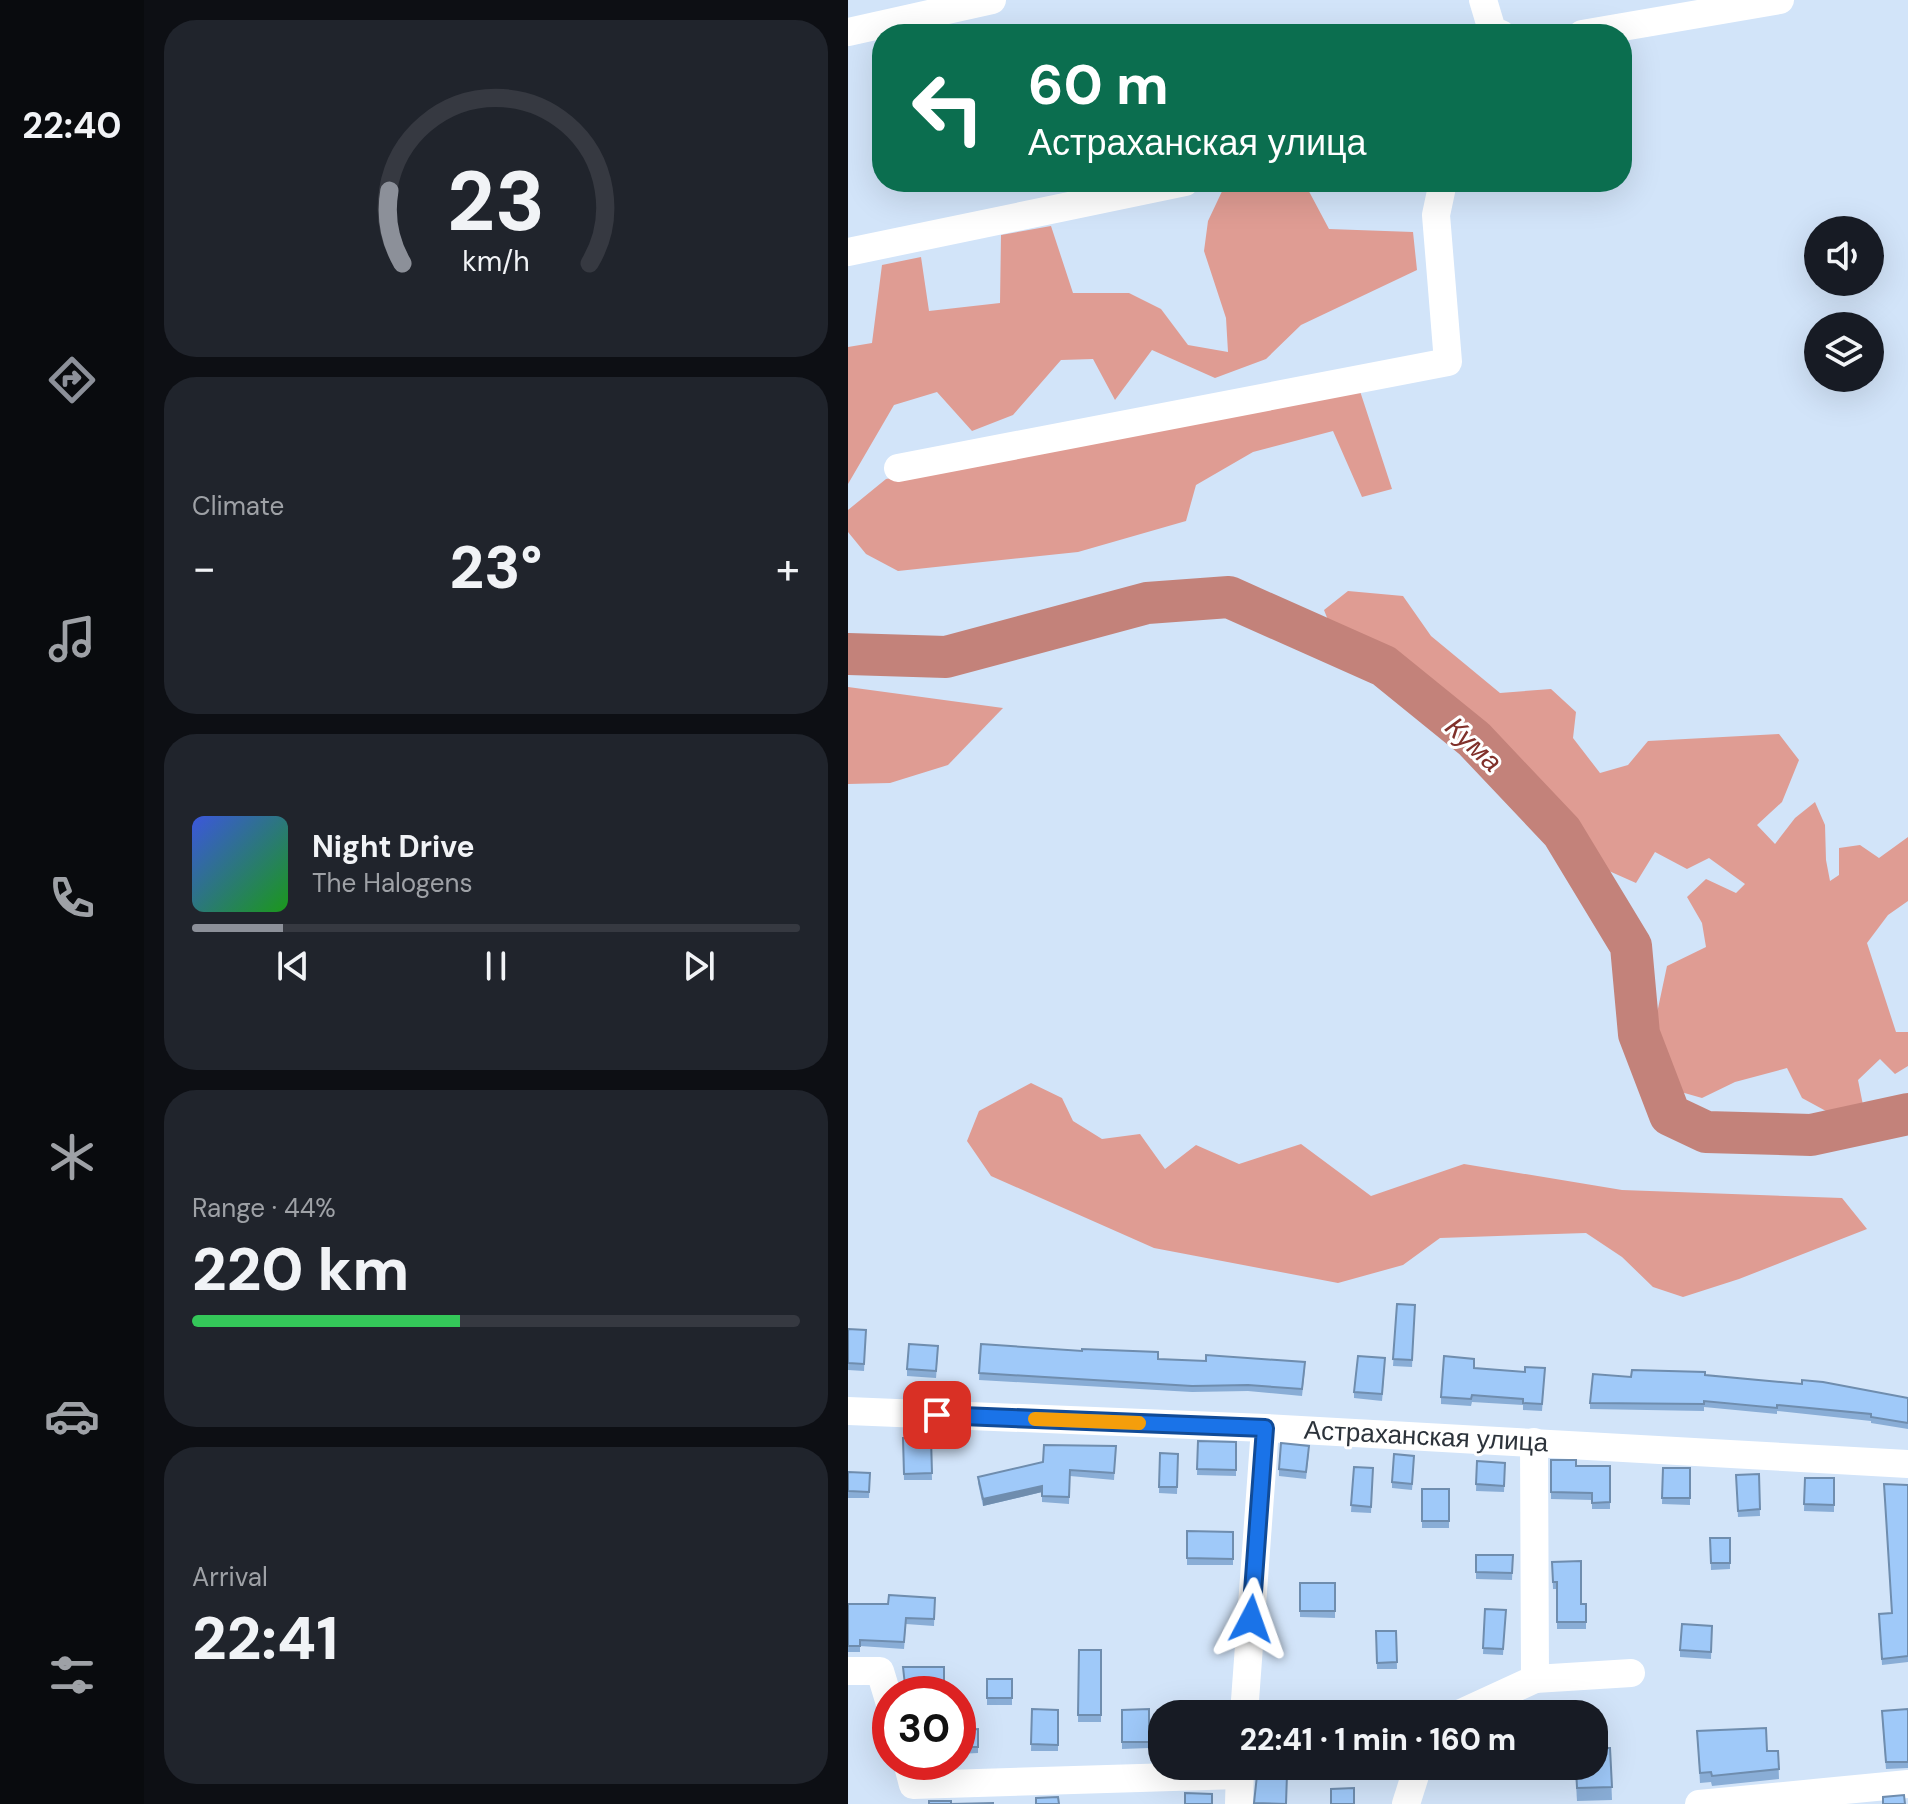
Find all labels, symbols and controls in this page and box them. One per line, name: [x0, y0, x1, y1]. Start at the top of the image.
text: 60 m: [1028, 48, 1169, 121]
icon: left: [896, 56, 1000, 160]
text: 22:40: [22, 102, 122, 149]
text: Астраханская улица: [1028, 119, 1367, 166]
text: 23: [447, 147, 545, 256]
map controls: [1804, 216, 1884, 392]
button: sound: [1804, 216, 1884, 296]
text: km/h: [462, 244, 530, 281]
button: layers: [1804, 312, 1884, 392]
icon: directions: [44, 352, 100, 408]
text: Climate: [192, 489, 284, 523]
text: 23°: [450, 528, 542, 607]
text: −: [192, 539, 216, 597]
text: +: [776, 539, 800, 597]
icon: music: [44, 611, 100, 667]
water label: Кума: [1437, 709, 1510, 780]
text: Night Drive: [312, 827, 475, 866]
text: The Halogens: [312, 866, 472, 900]
icon: phone: [44, 870, 100, 926]
icon: previous: [271, 944, 315, 988]
icon: pause: [474, 944, 518, 988]
icon: next: [677, 944, 721, 988]
icon: climate: [44, 1129, 100, 1185]
text: Range · 44%: [192, 1191, 336, 1225]
text: 220 km: [192, 1230, 409, 1309]
pin: [903, 1381, 971, 1449]
icon: car: [44, 1388, 100, 1444]
icon: arrive: [915, 1393, 959, 1437]
street label: Астраханская улица: [1303, 1413, 1550, 1459]
text: Arrival: [192, 1560, 268, 1594]
position arrow: [1209, 1577, 1293, 1661]
text: 22:41: [192, 1599, 338, 1678]
icon: filters: [44, 1647, 100, 1703]
speed limit sign: 30: [872, 1676, 976, 1780]
text: 22:41 · 1 min · 160 m: [1240, 1720, 1516, 1759]

